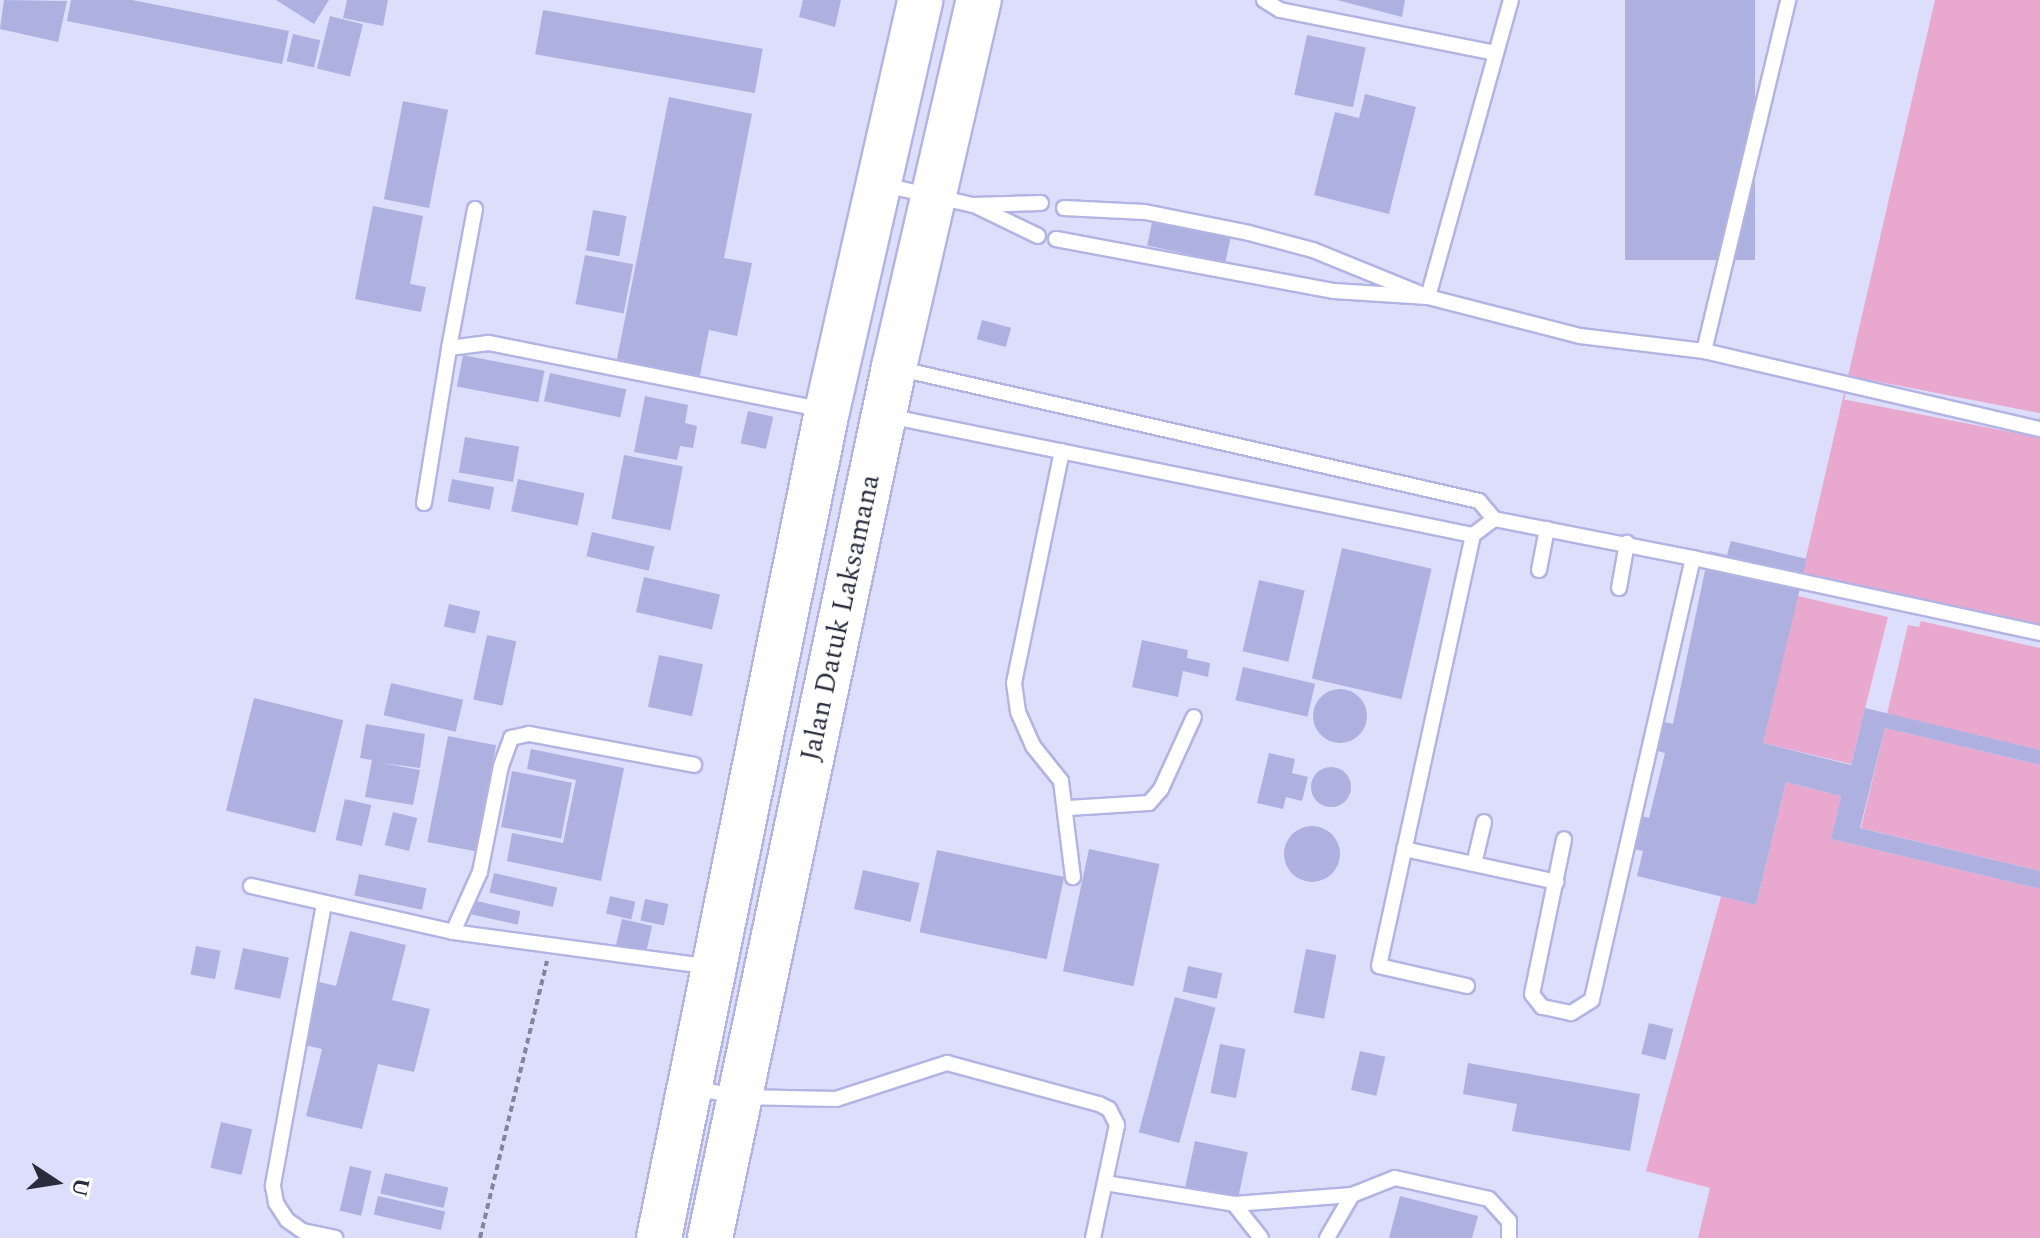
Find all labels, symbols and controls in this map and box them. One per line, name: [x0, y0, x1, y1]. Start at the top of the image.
street label: Jalan Datuk Laksamana: [794, 472, 888, 764]
north arrow: [16, 1142, 96, 1222]
text: U: [62, 1175, 98, 1200]

